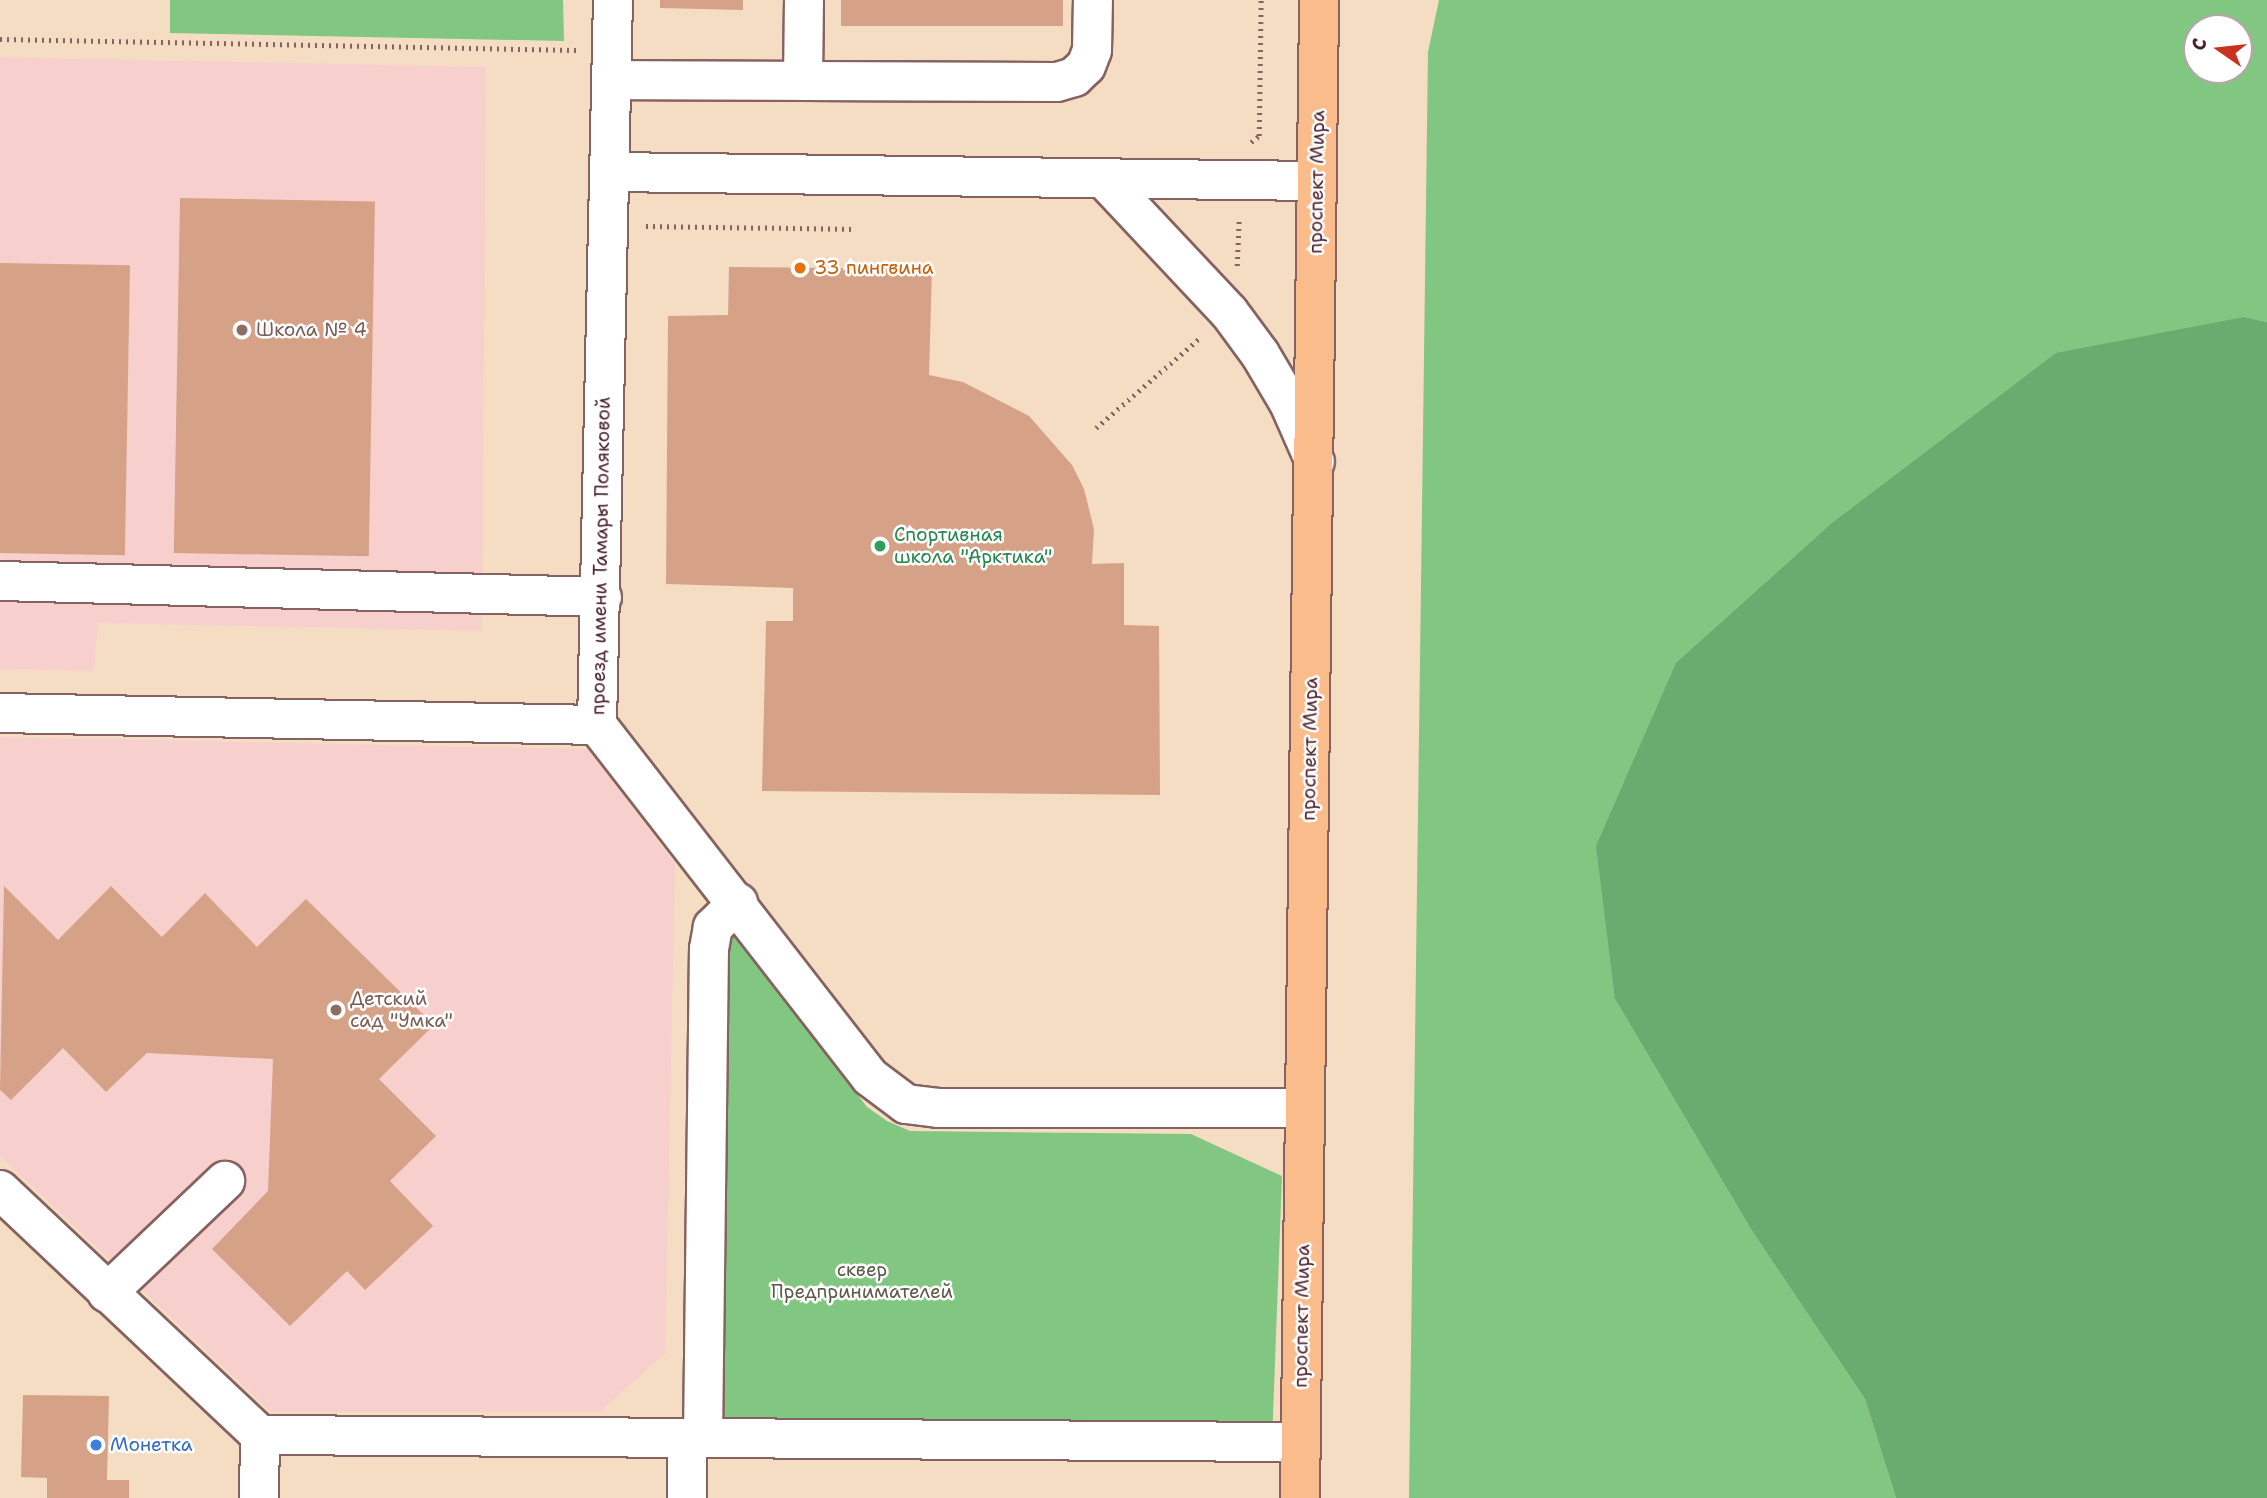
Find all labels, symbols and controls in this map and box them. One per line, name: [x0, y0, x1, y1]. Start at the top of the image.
north arrow: [2183, 14, 2253, 84]
text: С: [2186, 36, 2213, 53]
street label: проспект Мира: [1304, 110, 1330, 254]
place label: 33 пингвина: [814, 257, 934, 279]
marker: 33 пингвина: [792, 260, 808, 276]
place label: Школа № 4: [256, 319, 367, 341]
marker: Школа № 4: [234, 322, 250, 338]
street label: проезд имени Тамары Поляковой: [587, 397, 615, 715]
place label: Спортивная школа "Арктика": [894, 524, 1052, 568]
marker: Спортивная школа "Арктика": [872, 538, 888, 554]
street label: проспект Мира: [1297, 677, 1323, 821]
place label: Детский сад "Умка": [350, 988, 453, 1032]
marker: Детский сад "Умка": [328, 1002, 344, 1018]
street label: проспект Мира: [1289, 1244, 1315, 1388]
park label: сквер Предпринимателей: [771, 1259, 953, 1303]
place label: Монетка: [110, 1434, 193, 1456]
marker: Монетка: [88, 1437, 104, 1453]

